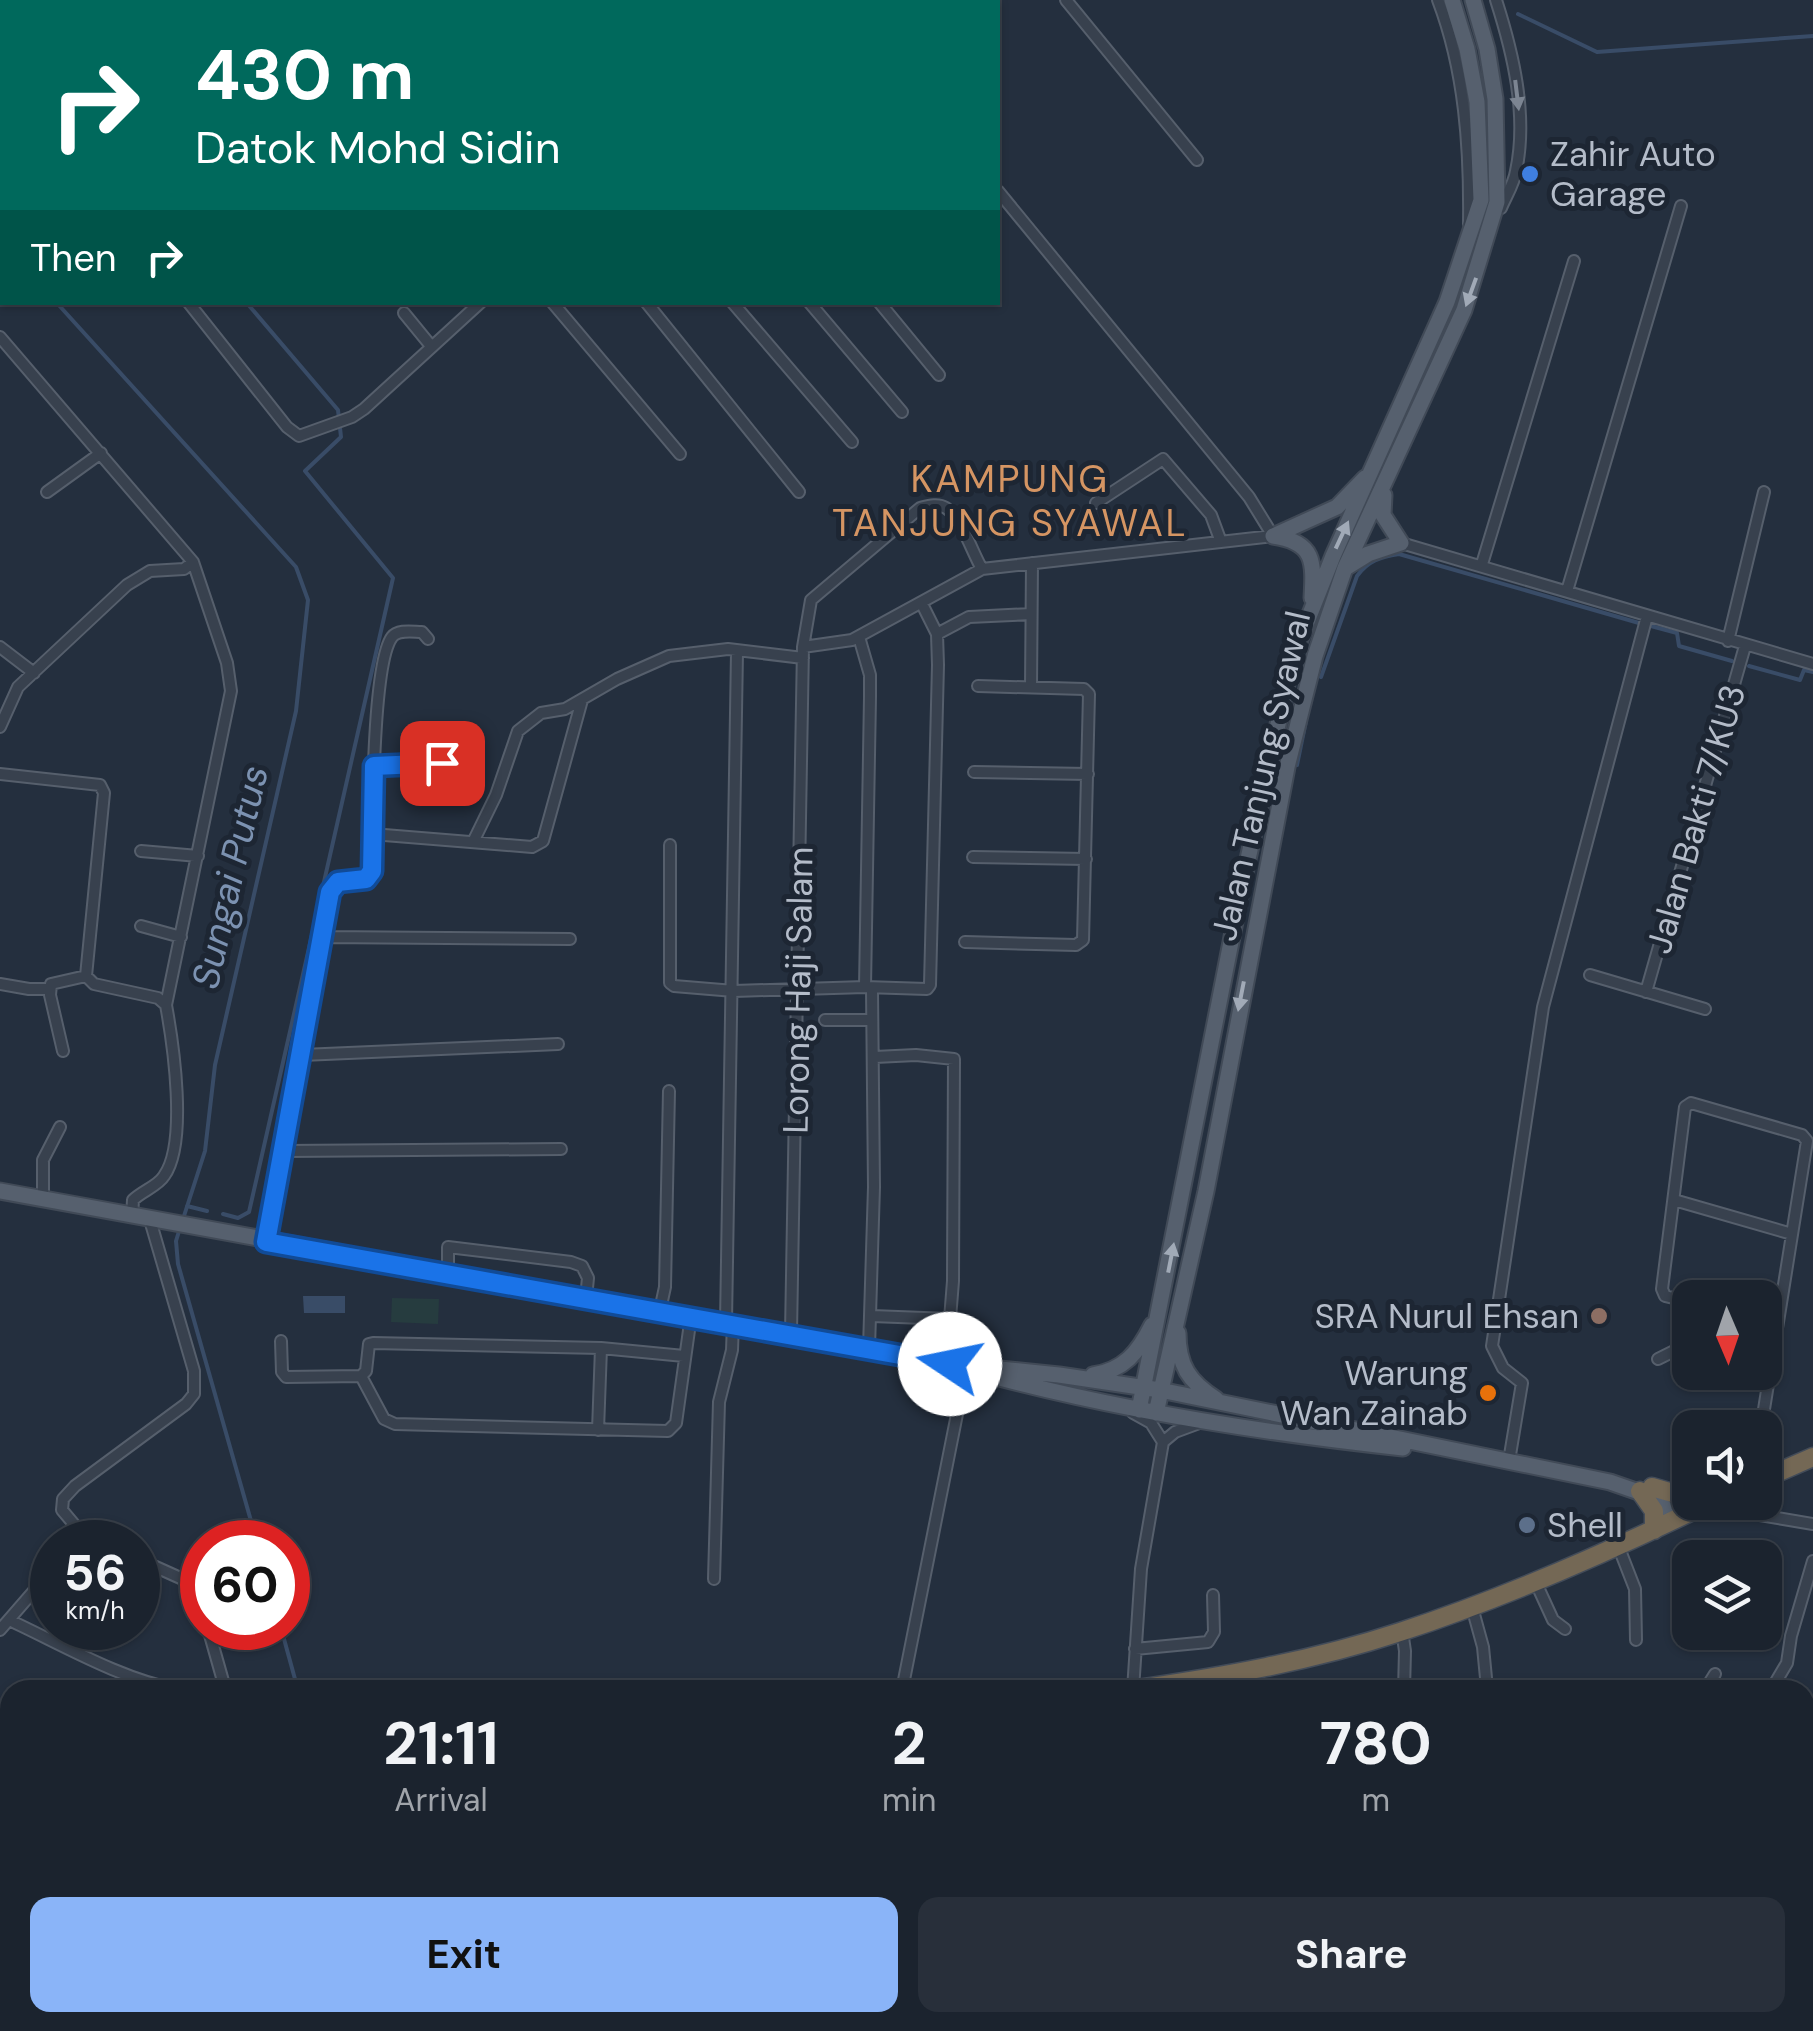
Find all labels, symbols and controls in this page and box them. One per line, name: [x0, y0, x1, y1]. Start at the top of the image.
text: 430 m: [195, 30, 414, 121]
icon: right: [30, 40, 160, 170]
one-way arrow: [1509, 80, 1525, 111]
text: Datok Mohd Sidin: [195, 118, 561, 177]
place label: Zahir Auto Garage: [1550, 131, 1716, 217]
marker: Zahir Auto Garage: [1519, 163, 1541, 185]
icon: right: [137, 230, 192, 285]
text: Then: [30, 233, 117, 283]
one-way arrow: [1462, 277, 1477, 307]
district label: KAMPUNG TANJUNG SYAWAL: [832, 454, 1188, 548]
one-way arrow: [1334, 520, 1351, 549]
street label: Jalan Tanjung Syawal: [1201, 607, 1321, 945]
street label: Jalan Bakti 7/KU3: [1636, 679, 1756, 959]
pin: [400, 721, 485, 806]
icon: arrive: [415, 736, 470, 791]
water label: Sungai Putus: [180, 761, 280, 993]
street label: Lorong Haji Salam: [772, 846, 824, 1134]
one-way arrow: [1233, 981, 1249, 1012]
one-way arrow: [1164, 1242, 1180, 1273]
north arrow: [1672, 1280, 1782, 1390]
map controls: [1672, 1280, 1782, 1650]
place label: SRA Nurul Ehsan: [1314, 1293, 1579, 1339]
marker: SRA Nurul Ehsan: [1588, 1305, 1610, 1327]
position arrow: [898, 1312, 1002, 1416]
place label: Warung Wan Zainab: [1280, 1350, 1468, 1436]
marker: Warung Wan Zainab: [1477, 1382, 1499, 1404]
button: sound: [1672, 1410, 1782, 1520]
place label: Shell: [1547, 1502, 1623, 1548]
marker: Shell: [1516, 1514, 1538, 1536]
speed limit sign: 60: [180, 1520, 310, 1650]
text: 56: [64, 1540, 126, 1606]
button: layers: [1672, 1540, 1782, 1650]
text: km/h: [65, 1594, 125, 1627]
text: 21:11: [383, 1704, 499, 1783]
text: 2: [892, 1704, 926, 1783]
text: 780: [1320, 1704, 1432, 1783]
text: Arrival: [394, 1779, 488, 1821]
text: min: [882, 1779, 936, 1821]
text: m: [1361, 1779, 1390, 1821]
button: Exit: [30, 1897, 898, 2012]
button: Share: [918, 1897, 1785, 2012]

